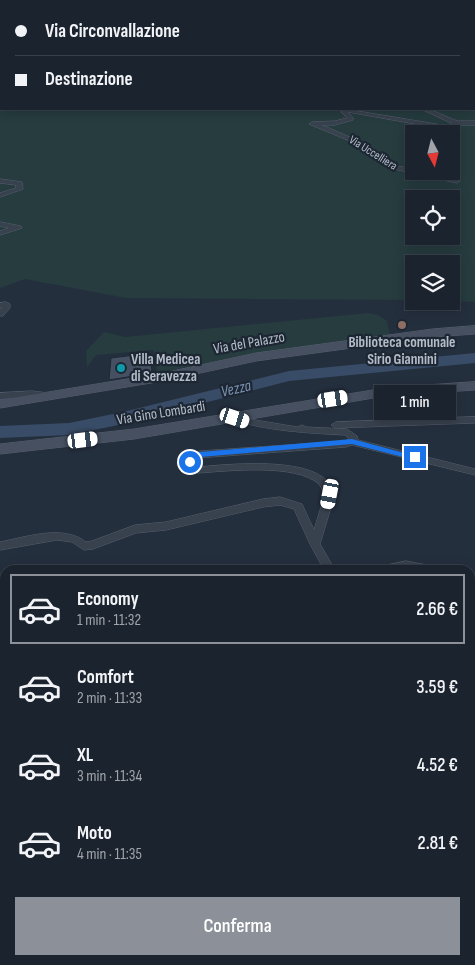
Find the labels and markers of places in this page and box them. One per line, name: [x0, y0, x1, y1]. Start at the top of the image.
marker: Biblioteca comunale Sirio Giannini: [396, 319, 408, 331]
place label: Biblioteca comunale Sirio Giannini: [348, 333, 456, 369]
place label: Villa Medicea di Seravezza: [131, 350, 200, 386]
marker: Villa Medicea di Seravezza: [115, 362, 127, 374]

